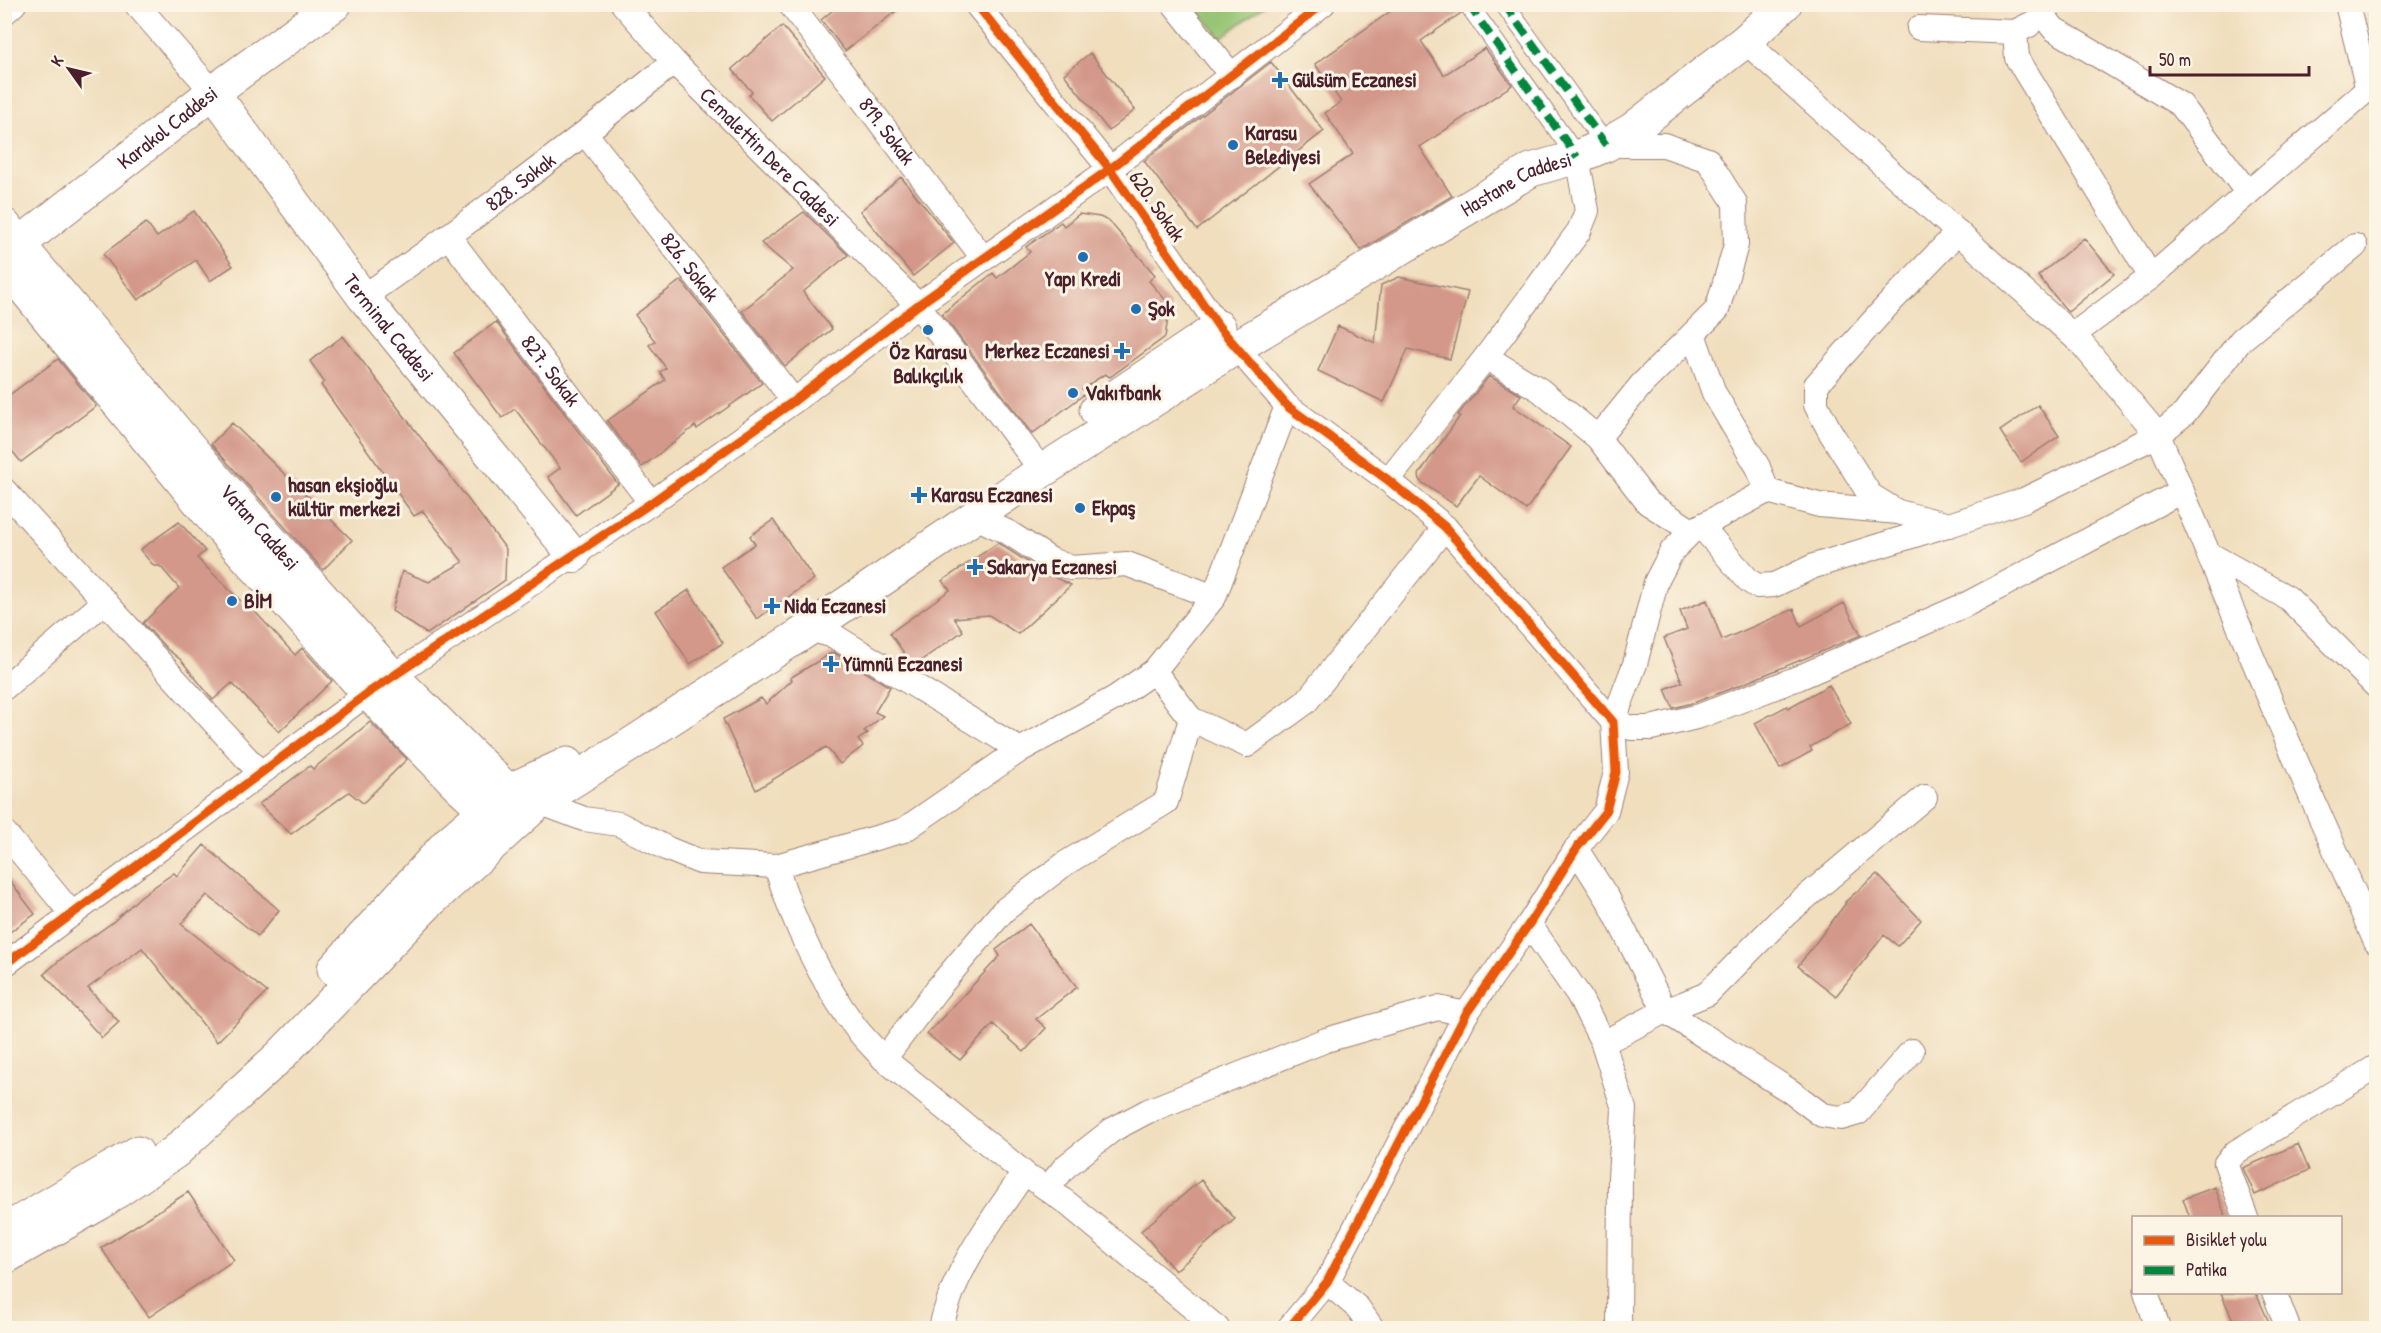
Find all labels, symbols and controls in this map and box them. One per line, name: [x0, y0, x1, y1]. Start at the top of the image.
north arrow: [39, 39, 99, 99]
scale bar: [2150, 39, 2309, 77]
text: 50 m: [2159, 47, 2191, 72]
text: K: [45, 50, 68, 70]
place label: Gülsüm Eczanesi: [1292, 65, 1417, 94]
marker: Gülsüm Eczanesi: [1273, 73, 1287, 87]
street label: Karakol Caddesi: [111, 78, 223, 176]
street label: Cemalettin Dere Caddesi: [693, 81, 846, 233]
street label: 819. Sokak: [852, 91, 922, 171]
place label: Karasu Belediyesi: [1245, 118, 1321, 172]
marker: Karasu Belediyesi: [1226, 138, 1240, 152]
street label: Hastane Caddesi: [1455, 144, 1575, 223]
street label: 828. Sokak: [479, 146, 562, 218]
street label: 620. Sokak: [1122, 164, 1193, 247]
street label: 826. Sokak: [654, 226, 726, 308]
marker: Yapı Kredi: [1076, 250, 1090, 264]
place label: Yapı Kredi: [1045, 264, 1121, 294]
street label: Terminal Caddesi: [337, 268, 441, 388]
place label: Şok: [1148, 294, 1175, 323]
marker: Şok: [1129, 302, 1143, 316]
marker: Öz Karasu Balıkçılık: [921, 323, 935, 337]
street label: 827. Sokak: [515, 329, 588, 412]
place label: Merkez Eczanesi: [985, 336, 1110, 365]
place label: Öz Karasu Balıkçılık: [889, 337, 967, 390]
marker: Merkez Eczanesi: [1115, 344, 1129, 358]
place label: Vakıfbank: [1085, 378, 1161, 407]
marker: Vakıfbank: [1066, 386, 1080, 400]
place label: hasan ekşioğlu kültür merkezi: [288, 470, 401, 523]
street label: Vatan Caddesi: [213, 477, 306, 577]
place label: Karasu Eczanesi: [931, 480, 1053, 509]
marker: Karasu Eczanesi: [912, 488, 926, 502]
marker: hasan ekşioğlu kültür merkezi: [269, 490, 283, 504]
place label: Ekpaş: [1092, 493, 1135, 523]
marker: Ekpaş: [1073, 501, 1087, 515]
place label: Sakarya Eczanesi: [987, 552, 1117, 582]
marker: Sakarya Eczanesi: [968, 560, 982, 574]
place label: BİM: [244, 586, 272, 615]
place label: Nida Eczanesi: [784, 591, 886, 620]
marker: BİM: [225, 594, 239, 608]
marker: Nida Eczanesi: [765, 599, 779, 613]
place label: Yümnü Eczanesi: [843, 649, 963, 678]
marker: Yümnü Eczanesi: [824, 657, 838, 671]
legend: [2132, 1216, 2342, 1294]
text: Bisiklet yolu: [2186, 1227, 2267, 1252]
text: Patika: [2186, 1257, 2226, 1282]

